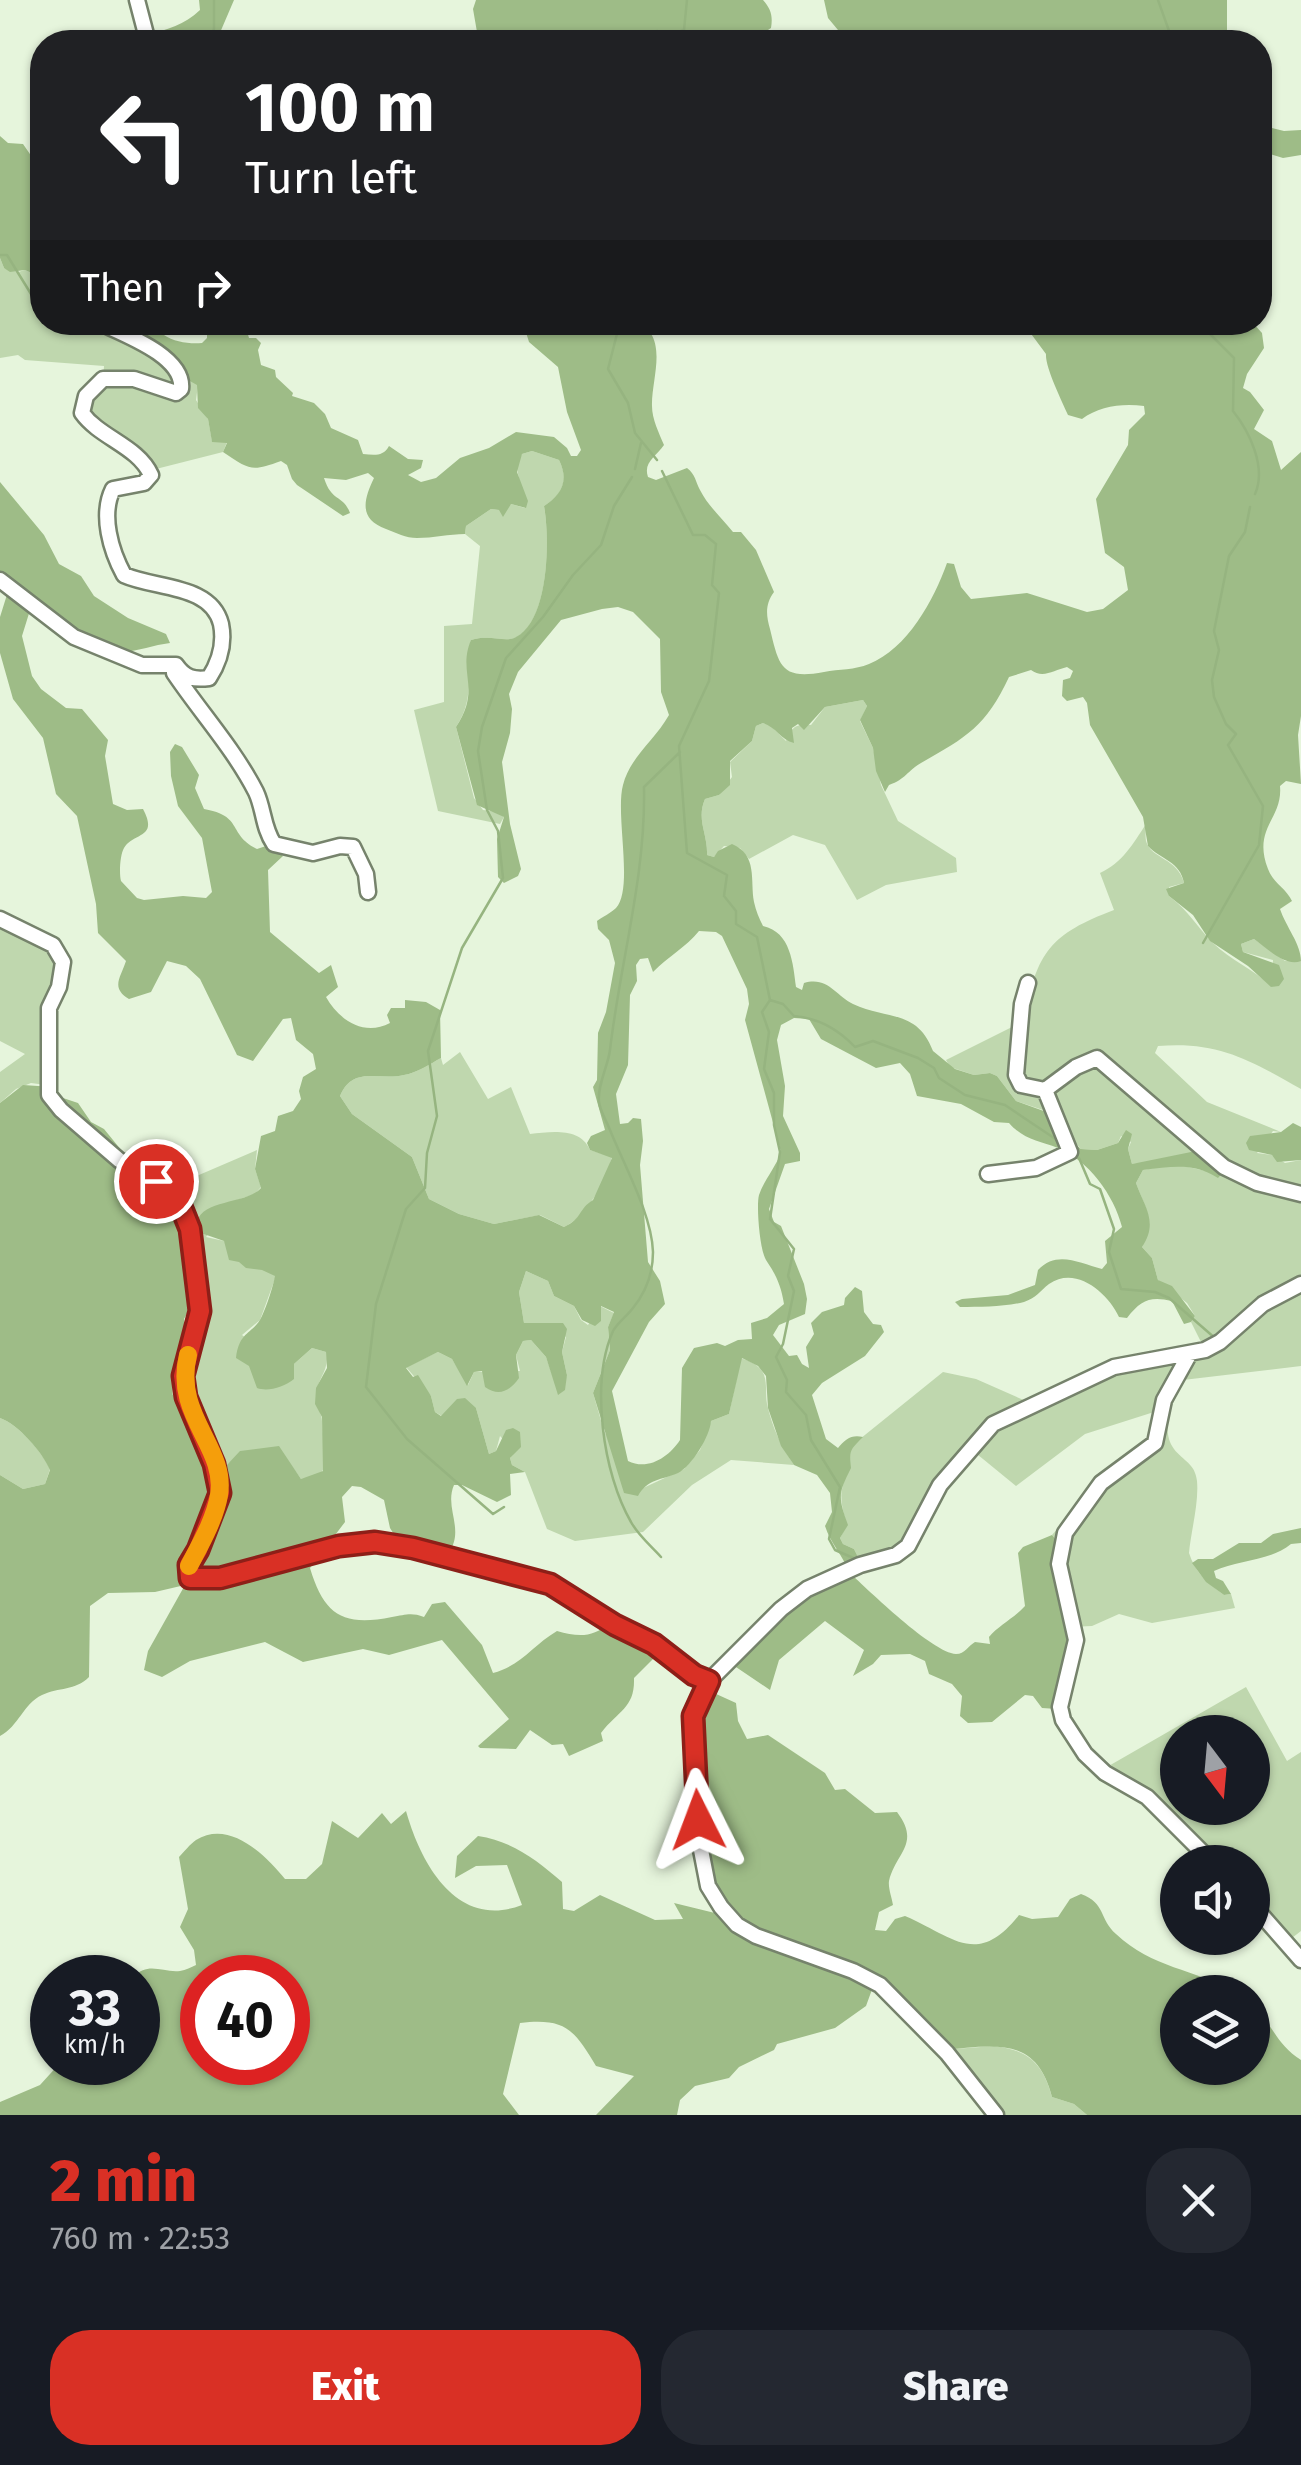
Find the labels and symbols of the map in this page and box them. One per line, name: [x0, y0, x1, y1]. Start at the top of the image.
pin: [114, 1139, 199, 1224]
north arrow: [1160, 1715, 1270, 1825]
position arrow: [646, 1768, 750, 1872]
speed limit sign: 40: [180, 1955, 310, 2085]

